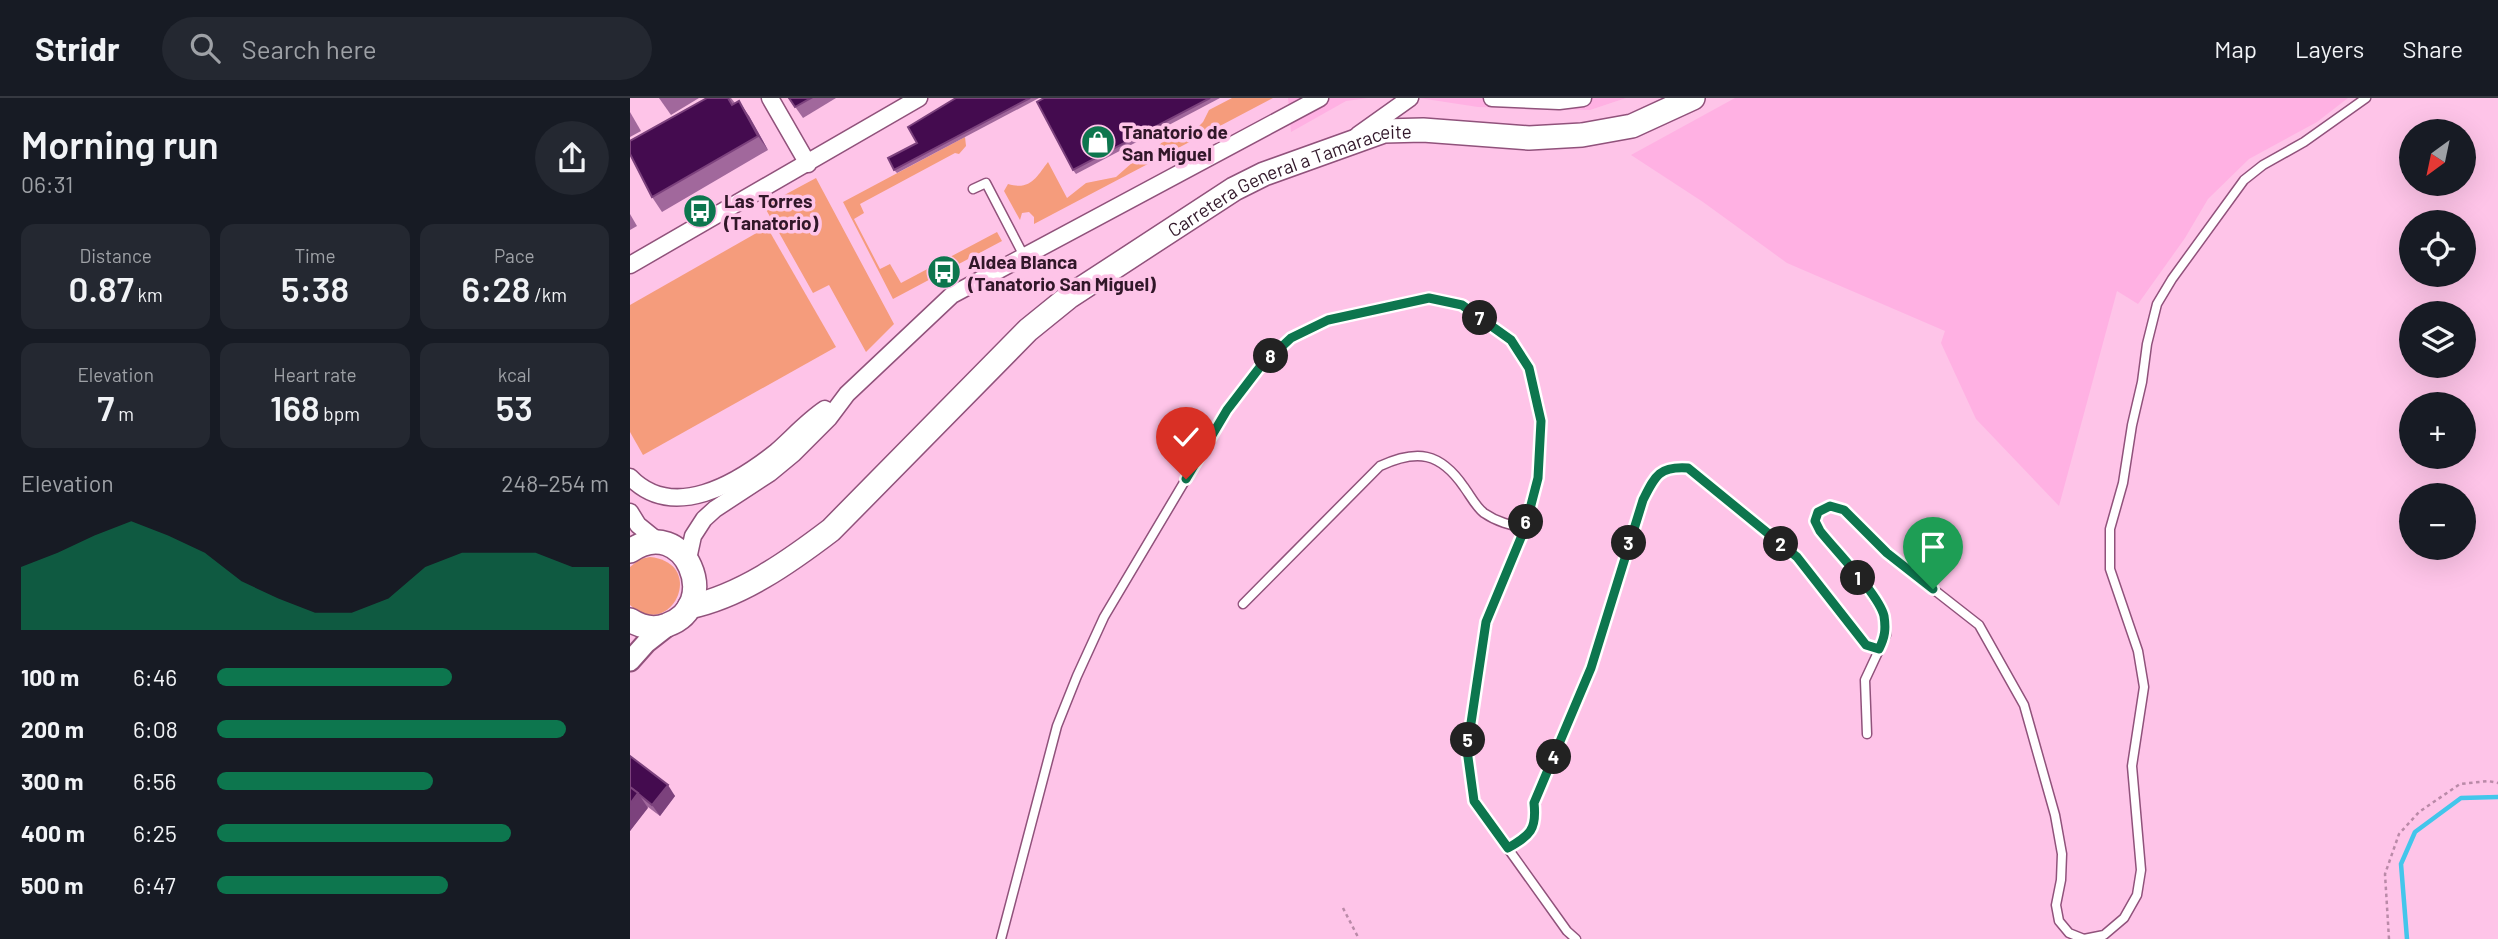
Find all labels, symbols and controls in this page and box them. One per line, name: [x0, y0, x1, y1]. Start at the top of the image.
search box: [162, 17, 652, 80]
text: Stridr: [35, 28, 120, 68]
icon: search: [186, 29, 224, 67]
text: Search here: [242, 33, 377, 64]
text: Map: [2214, 34, 2257, 63]
text: Layers: [2295, 34, 2364, 63]
text: Share: [2402, 34, 2463, 63]
street label: Carretera General a Tamaraceite: [1163, 119, 1412, 241]
north arrow: [2399, 119, 2476, 196]
map controls: [2399, 119, 2476, 560]
place label: Tanatorio de San Miguel: [1122, 120, 1228, 165]
text: Morning run: [21, 121, 219, 167]
button: share: [535, 121, 609, 195]
shop icon: Tanatorio de San Miguel: [1079, 123, 1117, 161]
text: 06:31: [21, 170, 73, 198]
place label: Las Torres (Tanatorio): [723, 189, 819, 234]
bus stop icon: Las Torres (Tanatorio): [681, 192, 719, 230]
button: locate: [2399, 210, 2476, 287]
text: Distance: [79, 244, 152, 267]
text: Time: [294, 244, 336, 267]
text: Pace: [494, 244, 535, 267]
place label: Aldea Blanca (Tanatorio San Miguel): [967, 250, 1156, 295]
bus stop icon: Aldea Blanca (Tanatorio San Miguel): [925, 253, 963, 291]
text: 0.87: [69, 267, 134, 309]
text: 5:38: [281, 267, 349, 309]
text: 6:28: [462, 267, 530, 309]
text: km: [134, 283, 163, 306]
text: /km: [530, 283, 567, 306]
pin: 7: [1462, 300, 1498, 336]
button: layers: [2399, 301, 2476, 378]
text: 7: [1475, 306, 1484, 329]
pin: 8: [1254, 338, 1288, 374]
text: 8: [1265, 344, 1276, 367]
text: Elevation: [77, 363, 154, 386]
text: Heart rate: [273, 363, 357, 386]
text: kcal: [498, 363, 531, 386]
text: 7: [97, 386, 114, 428]
text: 168: [270, 386, 320, 428]
text: 53: [496, 386, 533, 428]
button: +: [2399, 392, 2476, 469]
text: m: [114, 402, 134, 425]
text: bpm: [320, 402, 360, 425]
pin: [1156, 407, 1216, 479]
icon: check: [1167, 418, 1205, 456]
text: Elevation: [21, 469, 114, 497]
text: 248–254 m: [501, 469, 609, 497]
button: −: [2399, 483, 2476, 560]
pin: 6: [1508, 504, 1544, 540]
text: 6: [1520, 510, 1531, 533]
pin: [1903, 517, 1963, 589]
pin: 3: [1612, 526, 1646, 560]
pin: 2: [1764, 526, 1798, 562]
icon: arrive: [1914, 528, 1952, 566]
text: 3: [1623, 531, 1634, 554]
text: 2: [1775, 532, 1786, 555]
pin: 1: [1840, 560, 1876, 596]
text: 1: [1854, 566, 1861, 589]
text: 100 m: [21, 663, 79, 691]
text: 6:46: [133, 663, 177, 691]
text: 200 m: [21, 715, 84, 743]
text: 6:08: [133, 715, 178, 743]
pin: 5: [1450, 722, 1486, 758]
text: 5: [1462, 728, 1473, 751]
pin: 4: [1536, 740, 1572, 774]
text: 4: [1548, 745, 1559, 768]
text: 300 m: [21, 767, 83, 795]
text: 6:56: [133, 767, 176, 795]
text: 400 m: [21, 819, 85, 847]
text: 6:25: [133, 819, 177, 847]
text: 500 m: [21, 871, 83, 899]
text: 6:47: [133, 871, 176, 899]

